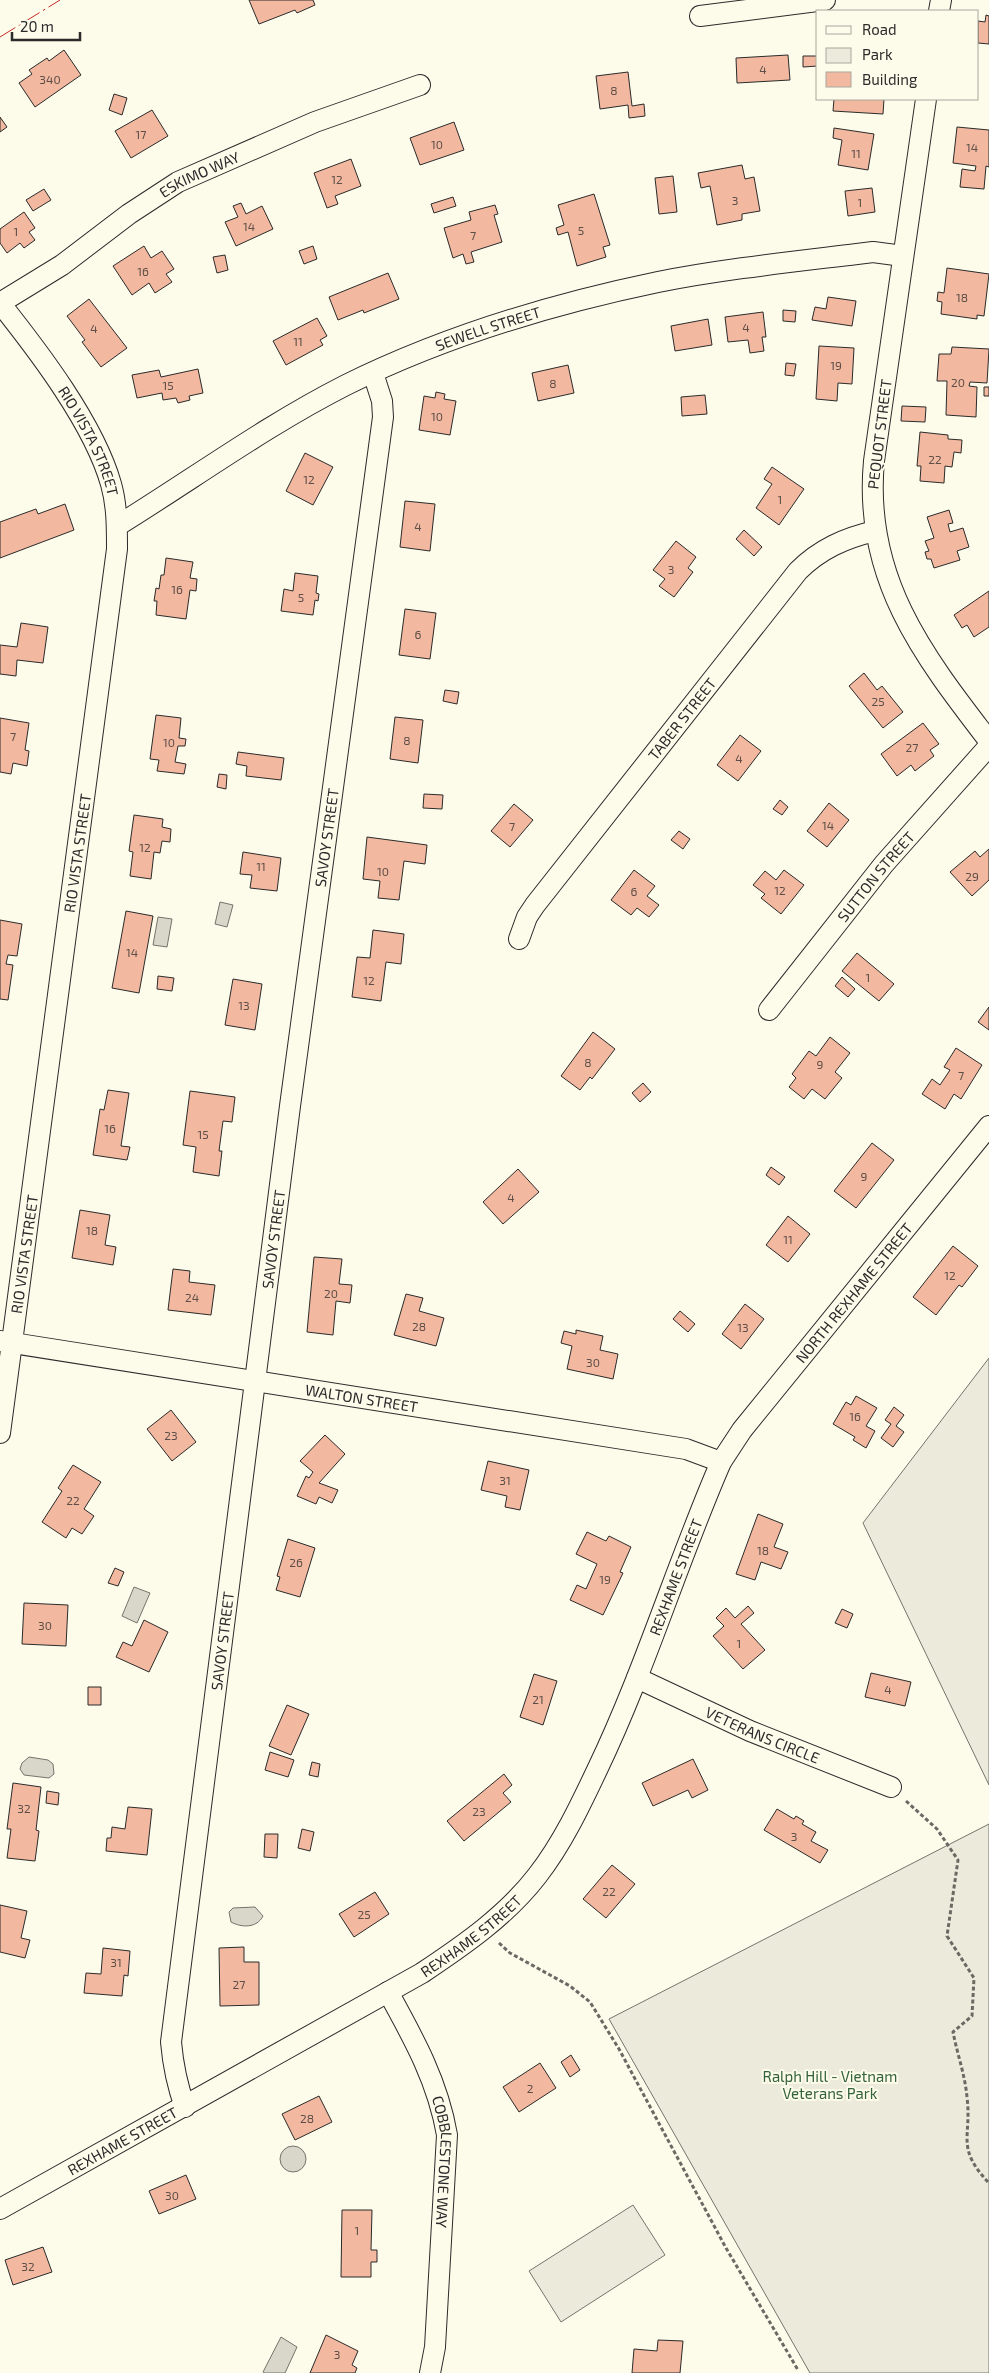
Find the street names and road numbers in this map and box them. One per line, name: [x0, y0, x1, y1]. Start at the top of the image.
street label: ESKIMO WAY: [156, 147, 243, 201]
street label: SEWELL STREET: [433, 302, 543, 354]
street label: PEQUOT STREET: [863, 378, 896, 490]
street label: RIO VISTA STREET: [55, 383, 123, 497]
street label: TABER STREET: [644, 674, 720, 763]
street label: SAVOY STREET: [311, 787, 342, 888]
street label: RIO VISTA STREET: [60, 792, 94, 914]
street label: SUTTON STREET: [833, 827, 918, 925]
street label: SAVOY STREET: [258, 1188, 288, 1290]
street label: RIO VISTA STREET: [7, 1193, 41, 1315]
street label: NORTH REXHAME STREET: [791, 1219, 916, 1366]
street label: WALTON STREET: [304, 1380, 419, 1416]
street label: REXHAME STREET: [645, 1516, 706, 1638]
street label: SAVOY STREET: [207, 1590, 237, 1691]
street label: VETERANS CIRCLE: [703, 1703, 822, 1767]
street label: REXHAME STREET: [417, 1891, 525, 1981]
street label: COBBLESTONE WAY: [429, 2093, 456, 2229]
street label: REXHAME STREET: [64, 2103, 181, 2179]

